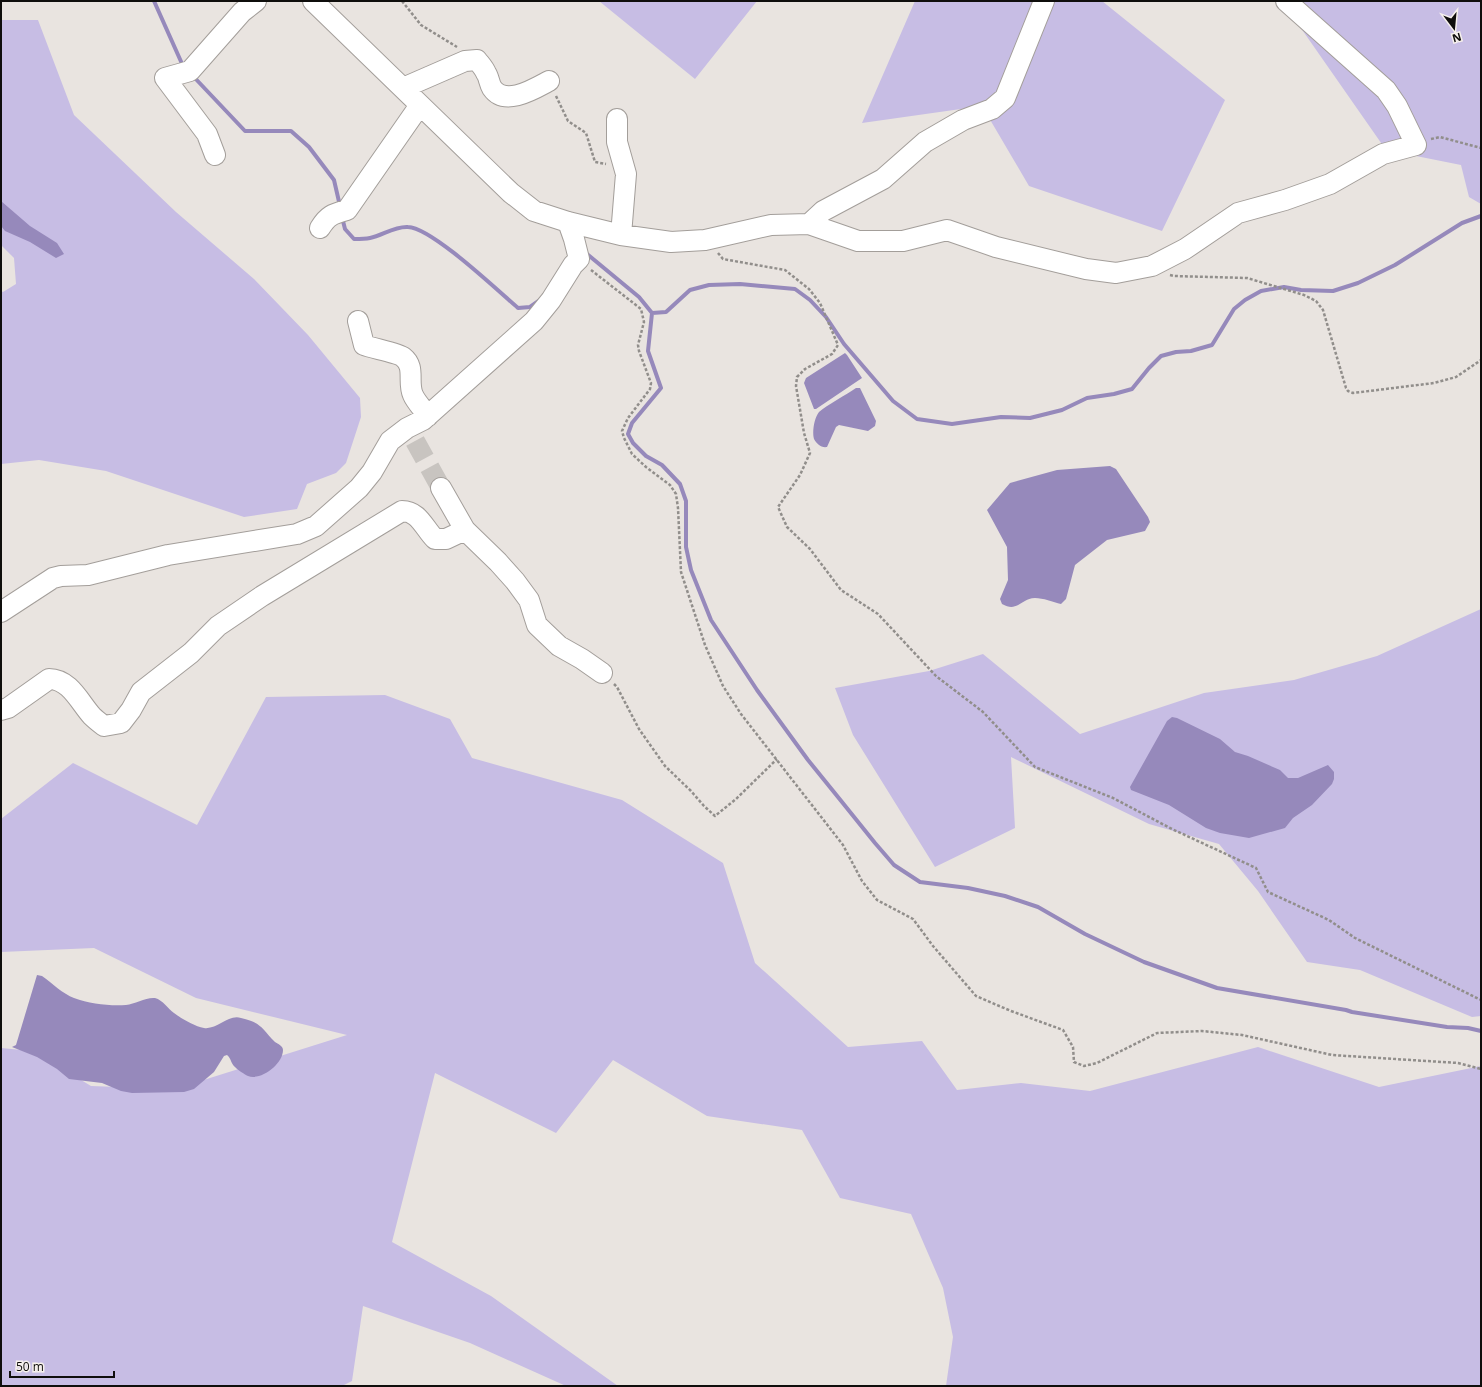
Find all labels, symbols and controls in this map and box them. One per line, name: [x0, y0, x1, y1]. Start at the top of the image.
north arrow: [1434, 8, 1474, 48]
text: N: [1451, 30, 1463, 47]
scale bar: [10, 1353, 114, 1379]
text: 50 m: [16, 1358, 44, 1375]

